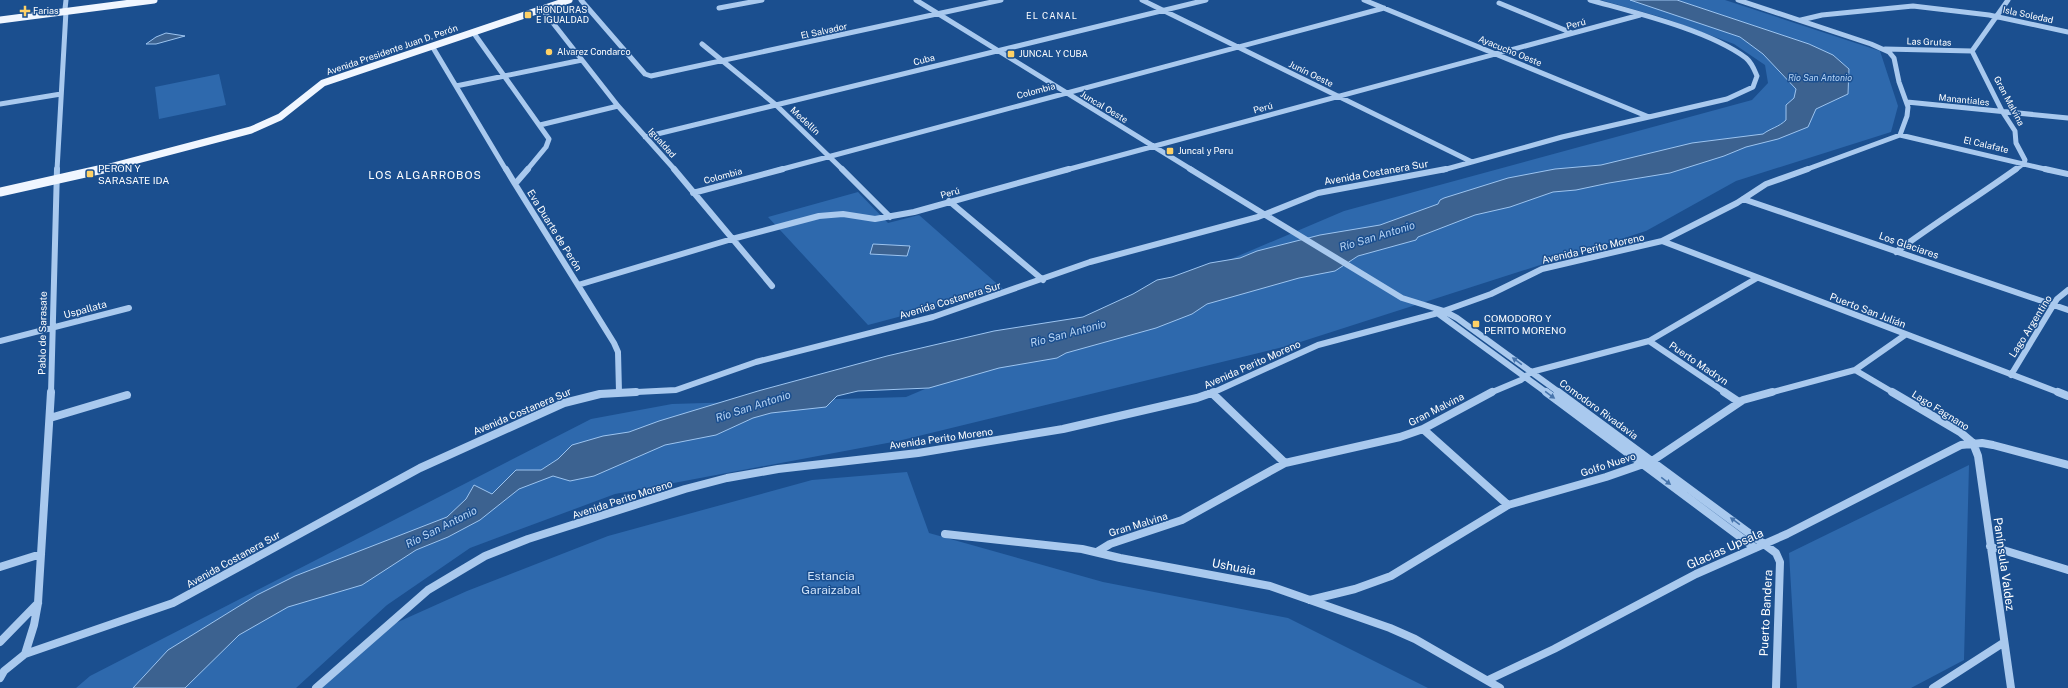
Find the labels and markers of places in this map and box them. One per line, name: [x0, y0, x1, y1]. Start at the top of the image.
place label: HONDURAS E IGUALDAD: [536, 4, 589, 25]
place label: Farias: [33, 5, 59, 16]
marker: Farias: [20, 6, 30, 16]
marker: HONDURAS E IGUALDAD: [523, 10, 533, 20]
place label: Alvarez Condarco: [557, 46, 631, 57]
marker: Alvarez Condarco: [544, 47, 554, 57]
place label: JUNCAL Y CUBA: [1019, 48, 1088, 59]
marker: JUNCAL Y CUBA: [1006, 49, 1016, 59]
place label: Juncal y Peru: [1178, 145, 1233, 156]
marker: Juncal y Peru: [1165, 146, 1175, 156]
place label: PERON Y SARASATE IDA: [98, 162, 169, 186]
marker: PERON Y SARASATE IDA: [85, 169, 95, 179]
place label: COMODORO Y PERITO MORENO: [1484, 312, 1566, 336]
marker: COMODORO Y PERITO MORENO: [1471, 319, 1481, 329]

